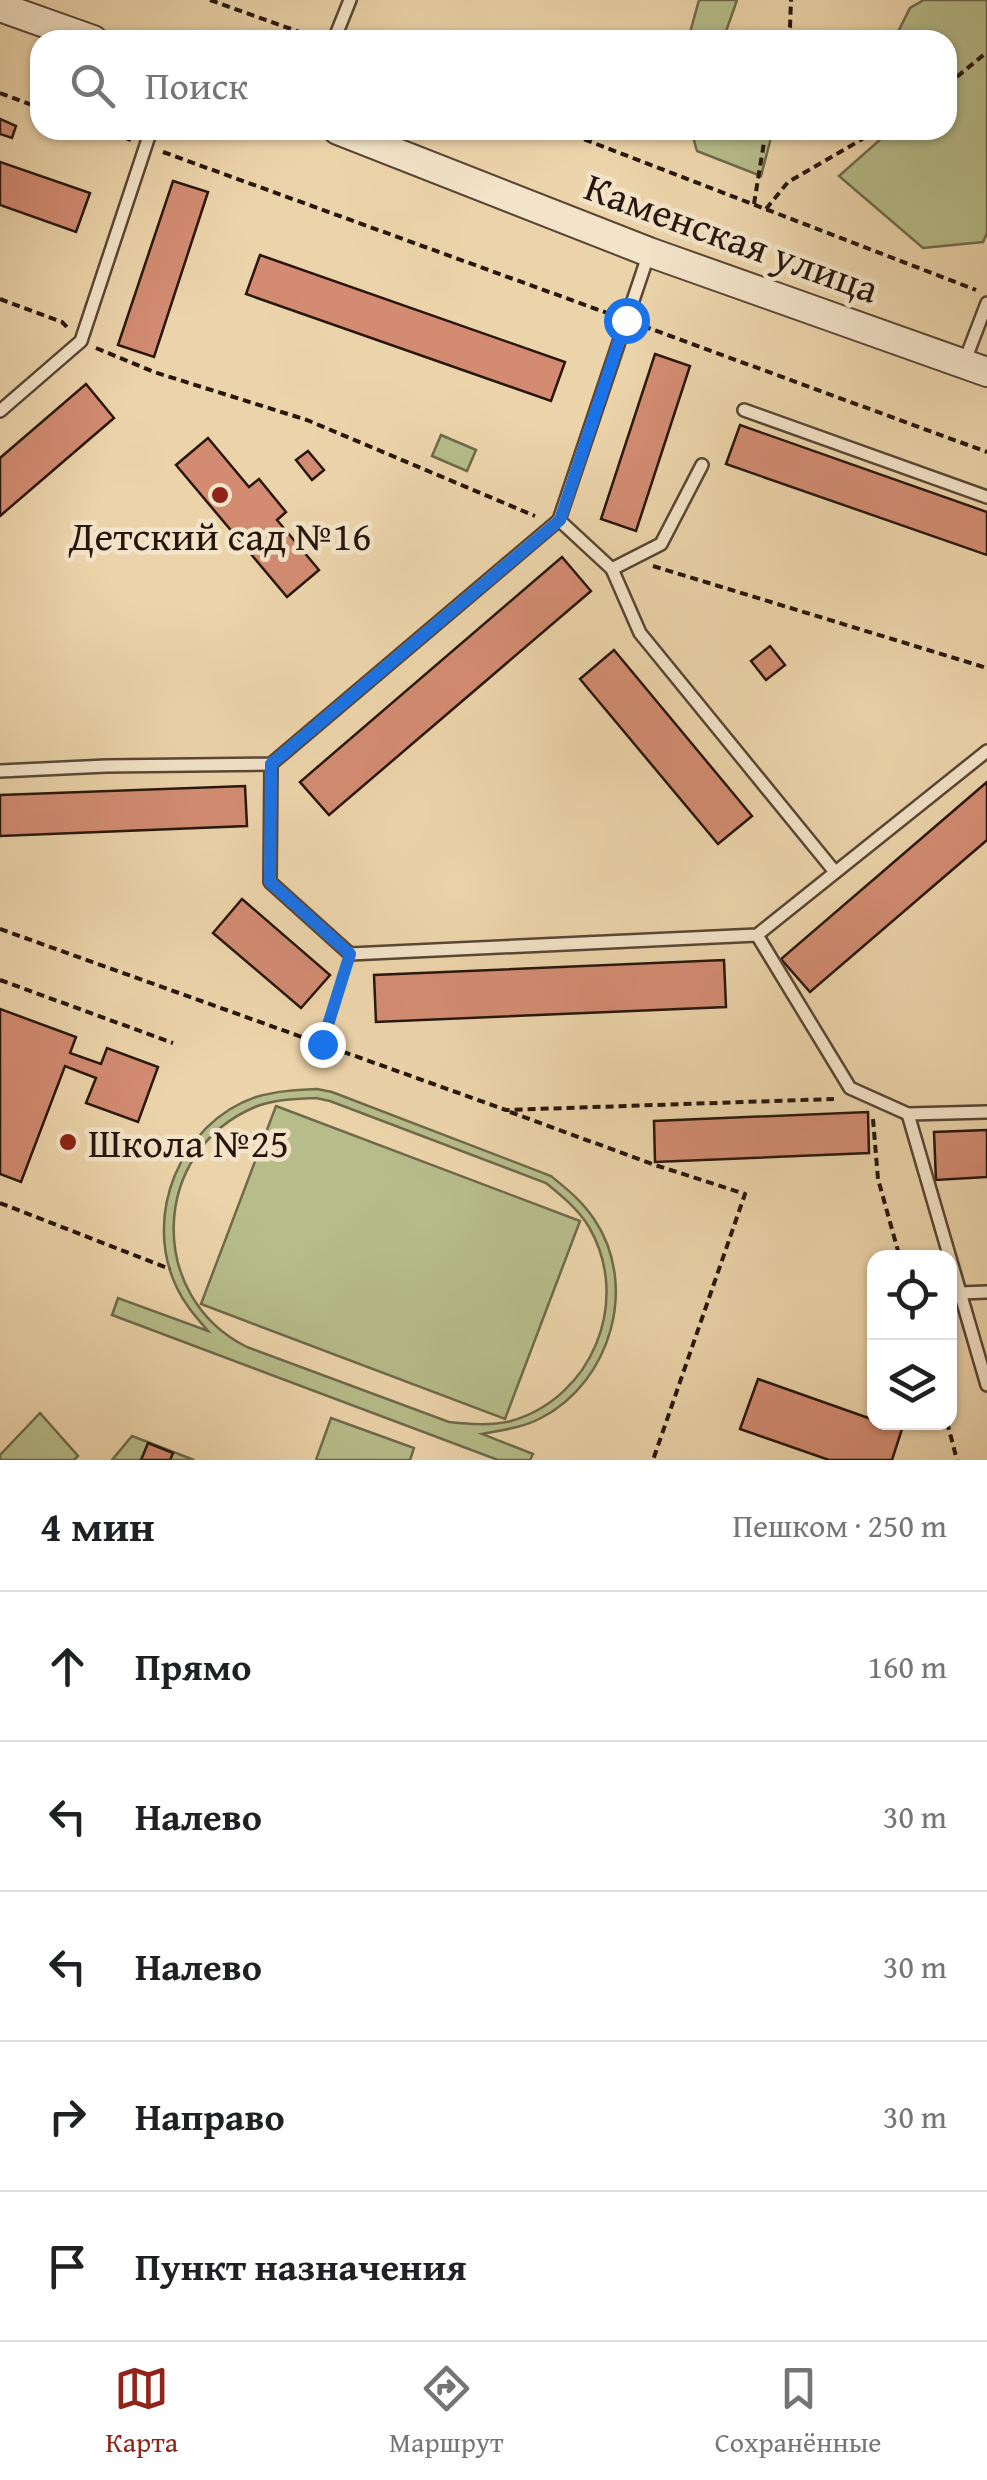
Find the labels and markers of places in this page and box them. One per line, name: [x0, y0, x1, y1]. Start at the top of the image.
marker: Детский сад №16: [209, 484, 231, 506]
place label: Детский сад №16: [68, 506, 371, 565]
place label: Школа №25: [88, 1113, 289, 1172]
marker: Школа №25: [57, 1131, 79, 1153]

